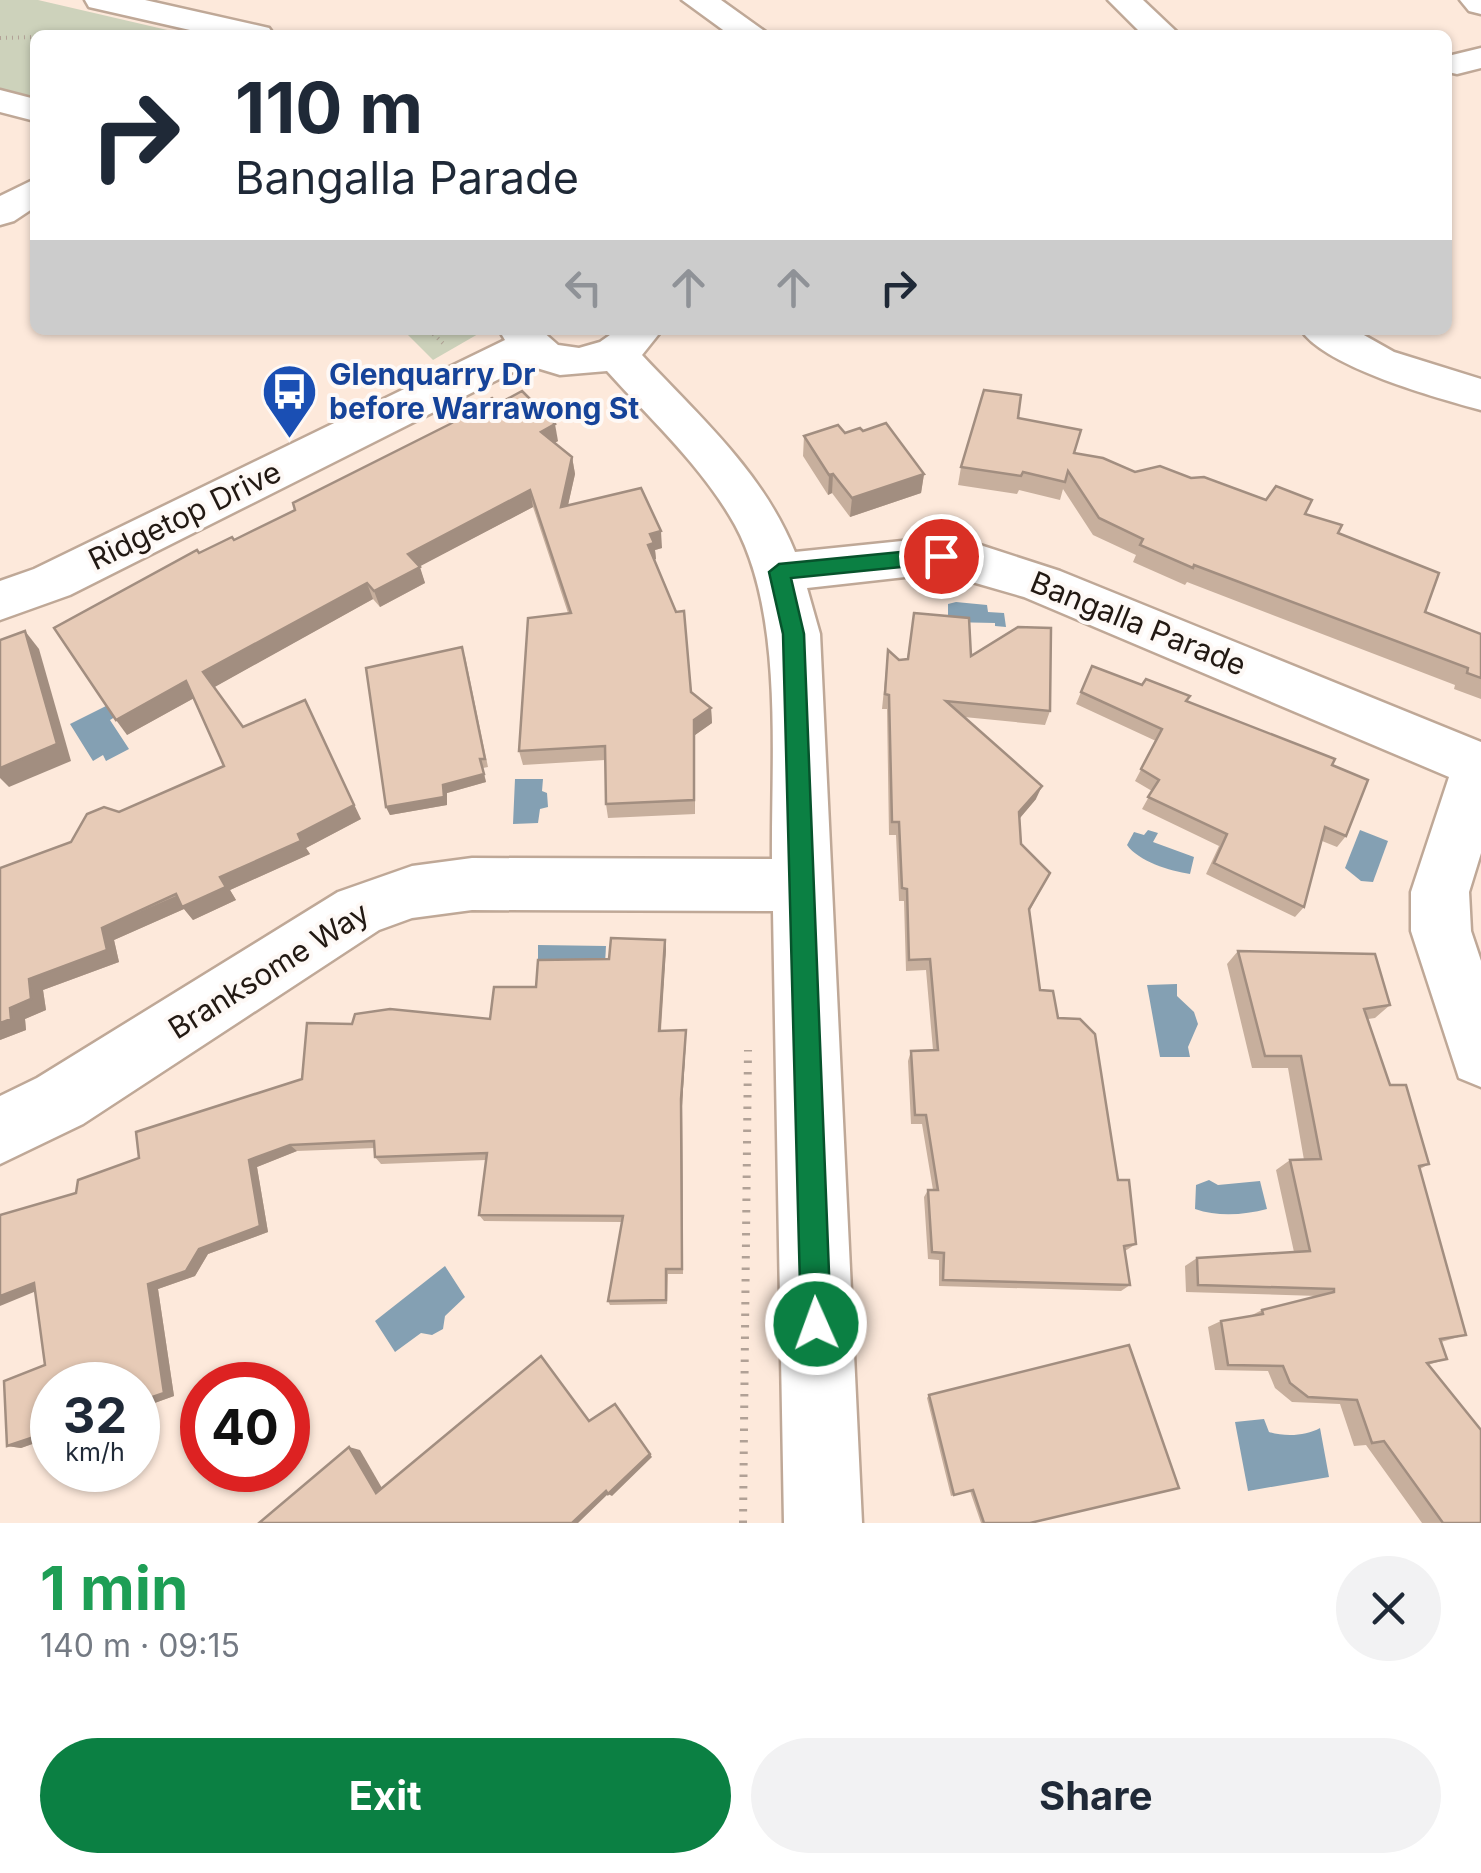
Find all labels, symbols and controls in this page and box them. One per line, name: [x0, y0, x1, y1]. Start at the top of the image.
text: 110 m: [235, 65, 423, 150]
icon: right: [70, 70, 200, 200]
text: Bangalla Parade: [235, 150, 579, 205]
icon: left: [556, 260, 611, 315]
icon: ahead: [661, 260, 716, 315]
icon: ahead: [766, 260, 821, 315]
icon: right: [871, 260, 926, 315]
place label: Glenquarry Dr before Warrawong St: [329, 356, 639, 426]
bus stop icon: Glenquarry Dr before Warrawong St: [260, 362, 320, 441]
street label: Ridgetop Drive: [82, 453, 287, 577]
pin: [899, 514, 984, 599]
icon: arrive: [914, 529, 969, 584]
street label: Bangalla Parade: [1025, 563, 1251, 683]
street label: Branksome Way: [162, 894, 375, 1046]
position arrow: [764, 1272, 868, 1376]
speed limit sign: 40: [180, 1362, 310, 1492]
text: 32: [63, 1385, 127, 1445]
text: km/h: [65, 1437, 125, 1467]
text: 1 min: [40, 1552, 188, 1624]
button: close: [1336, 1556, 1441, 1661]
text: 140 m · 09:15: [40, 1626, 240, 1665]
button: Exit: [40, 1738, 731, 1853]
button: Share: [751, 1738, 1441, 1853]

